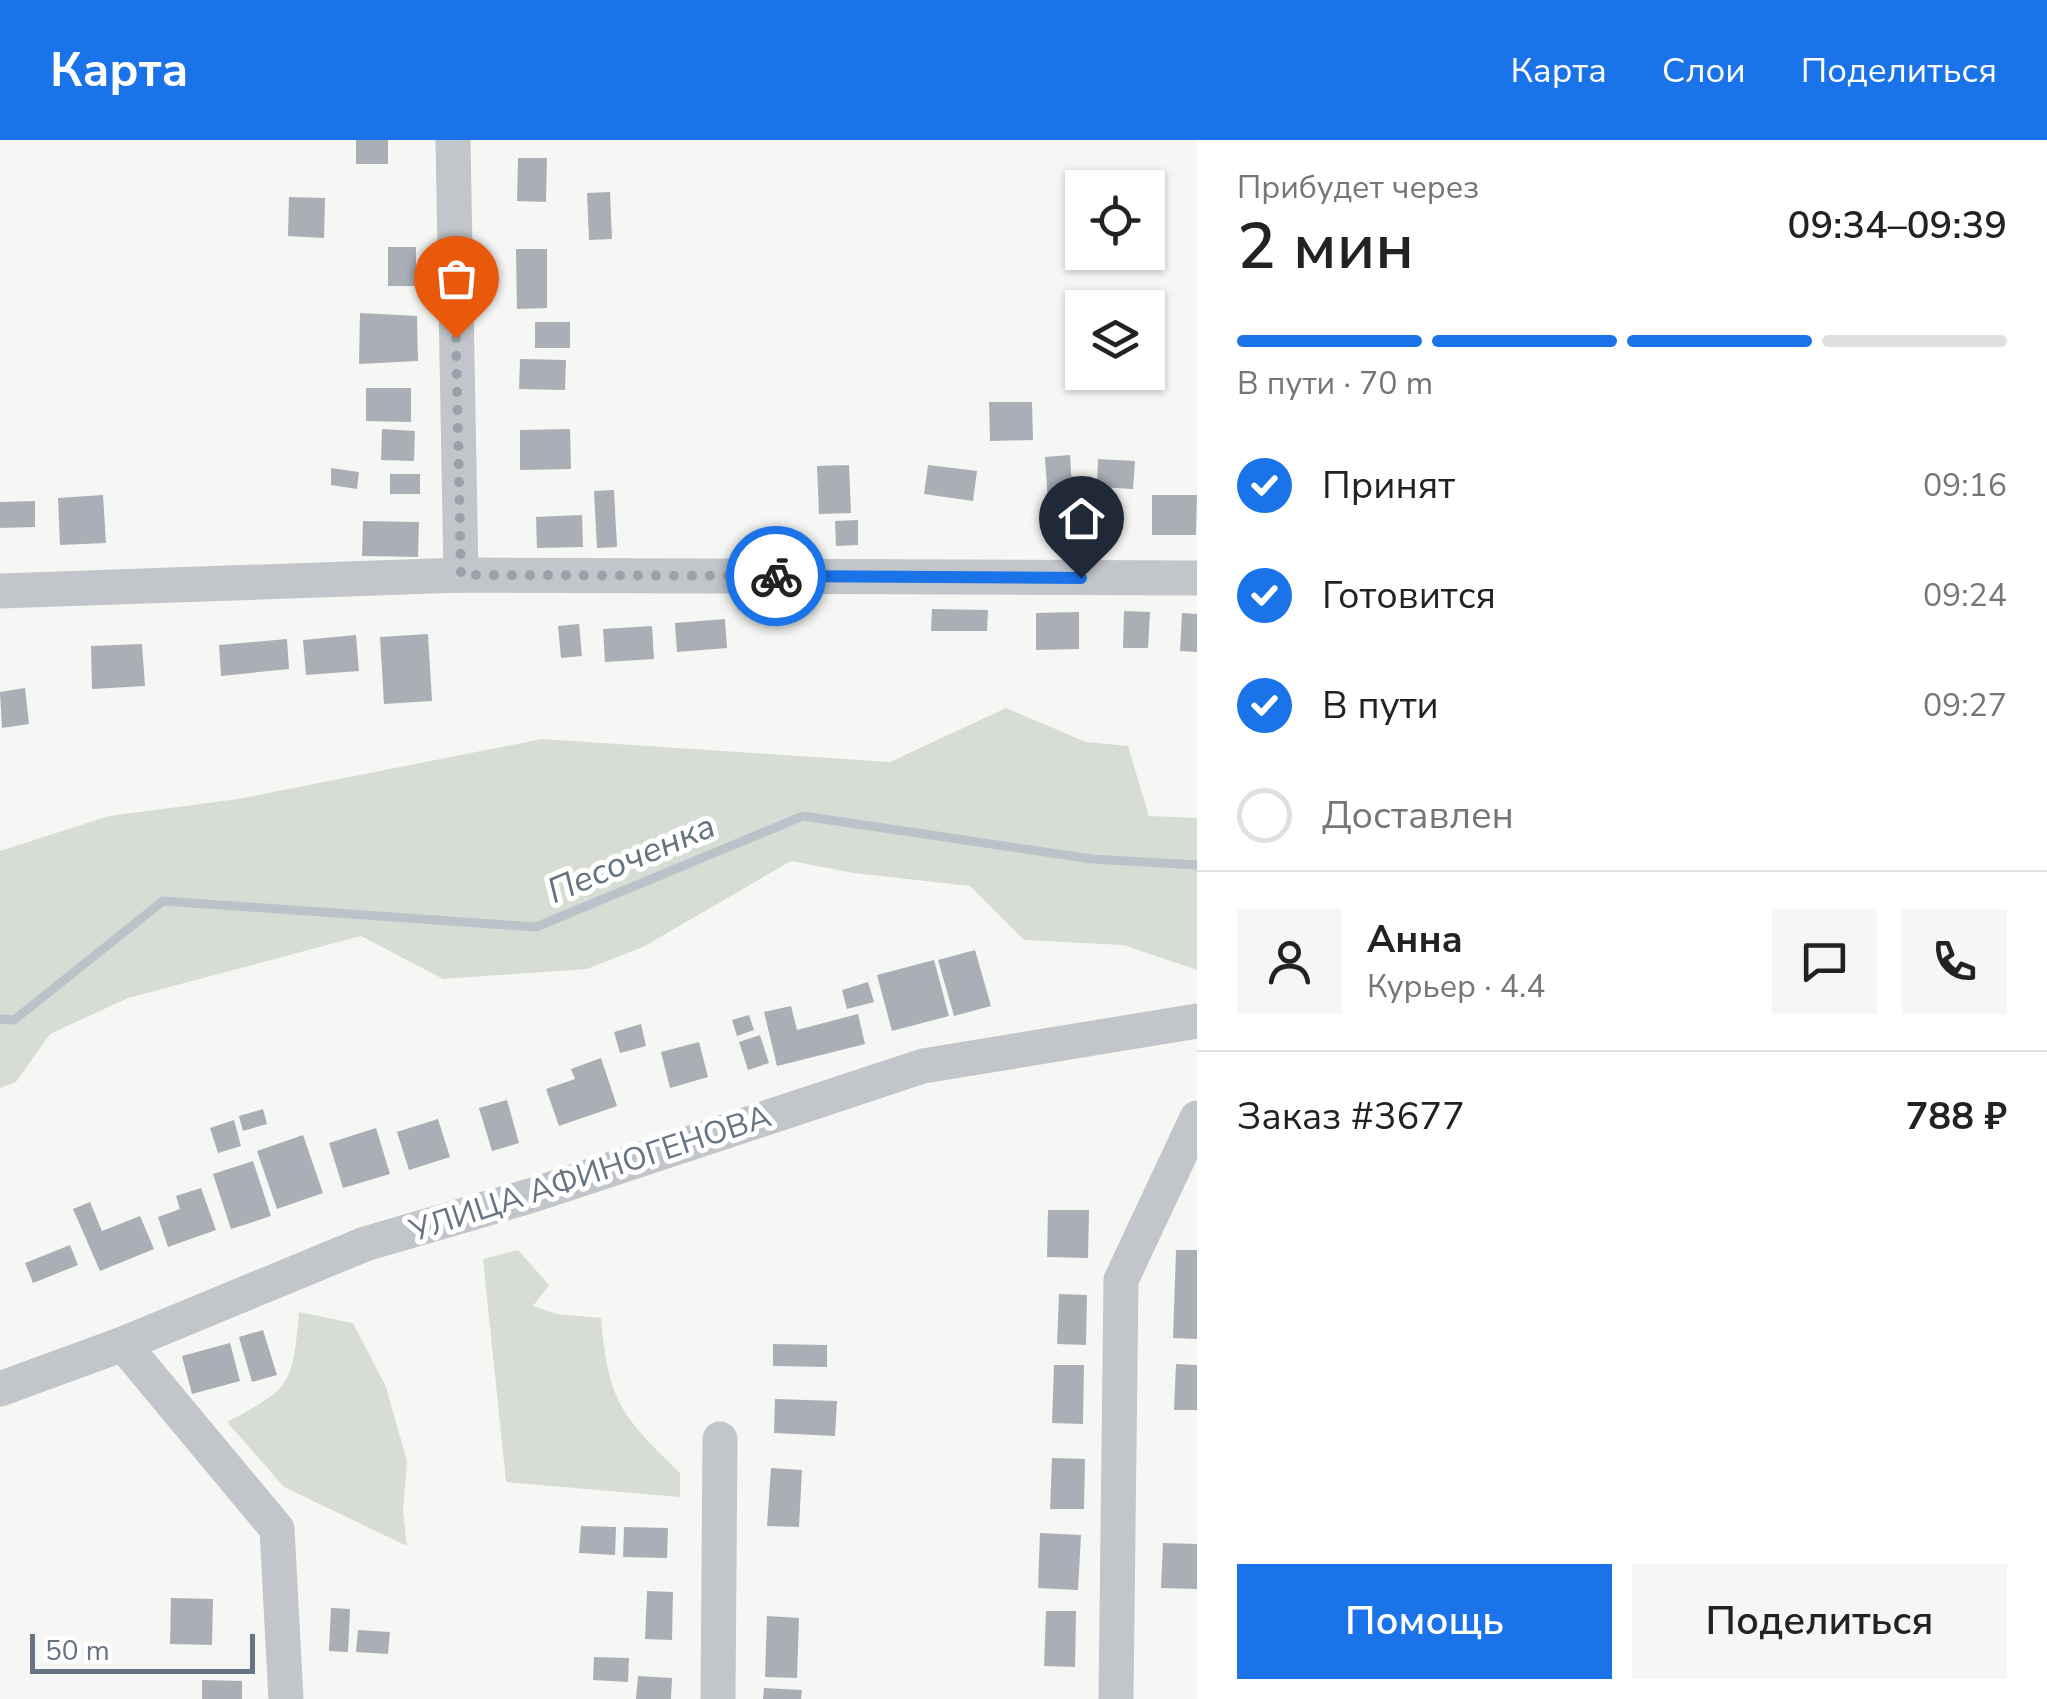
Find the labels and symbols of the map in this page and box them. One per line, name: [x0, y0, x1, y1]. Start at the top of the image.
pin: [414, 236, 499, 339]
pin: [1039, 476, 1124, 579]
courier: [726, 526, 826, 626]
water label: Песоченка: [540, 802, 722, 915]
street label: УЛИЦА АФИНОГЕНОВА: [403, 1095, 776, 1253]
scale bar: [30, 1629, 255, 1674]

